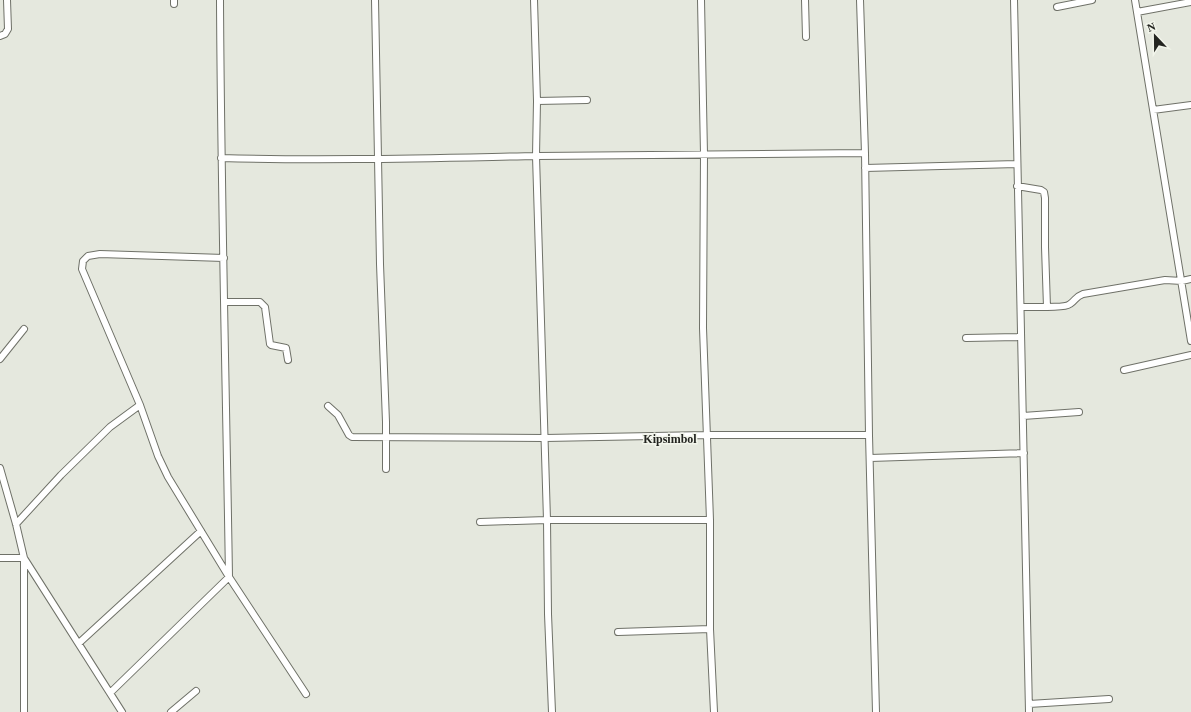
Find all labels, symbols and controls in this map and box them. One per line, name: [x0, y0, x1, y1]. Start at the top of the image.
north arrow: [1135, 16, 1175, 56]
text: N: [1145, 20, 1157, 34]
district label: Kipsimbol: [643, 432, 697, 446]

